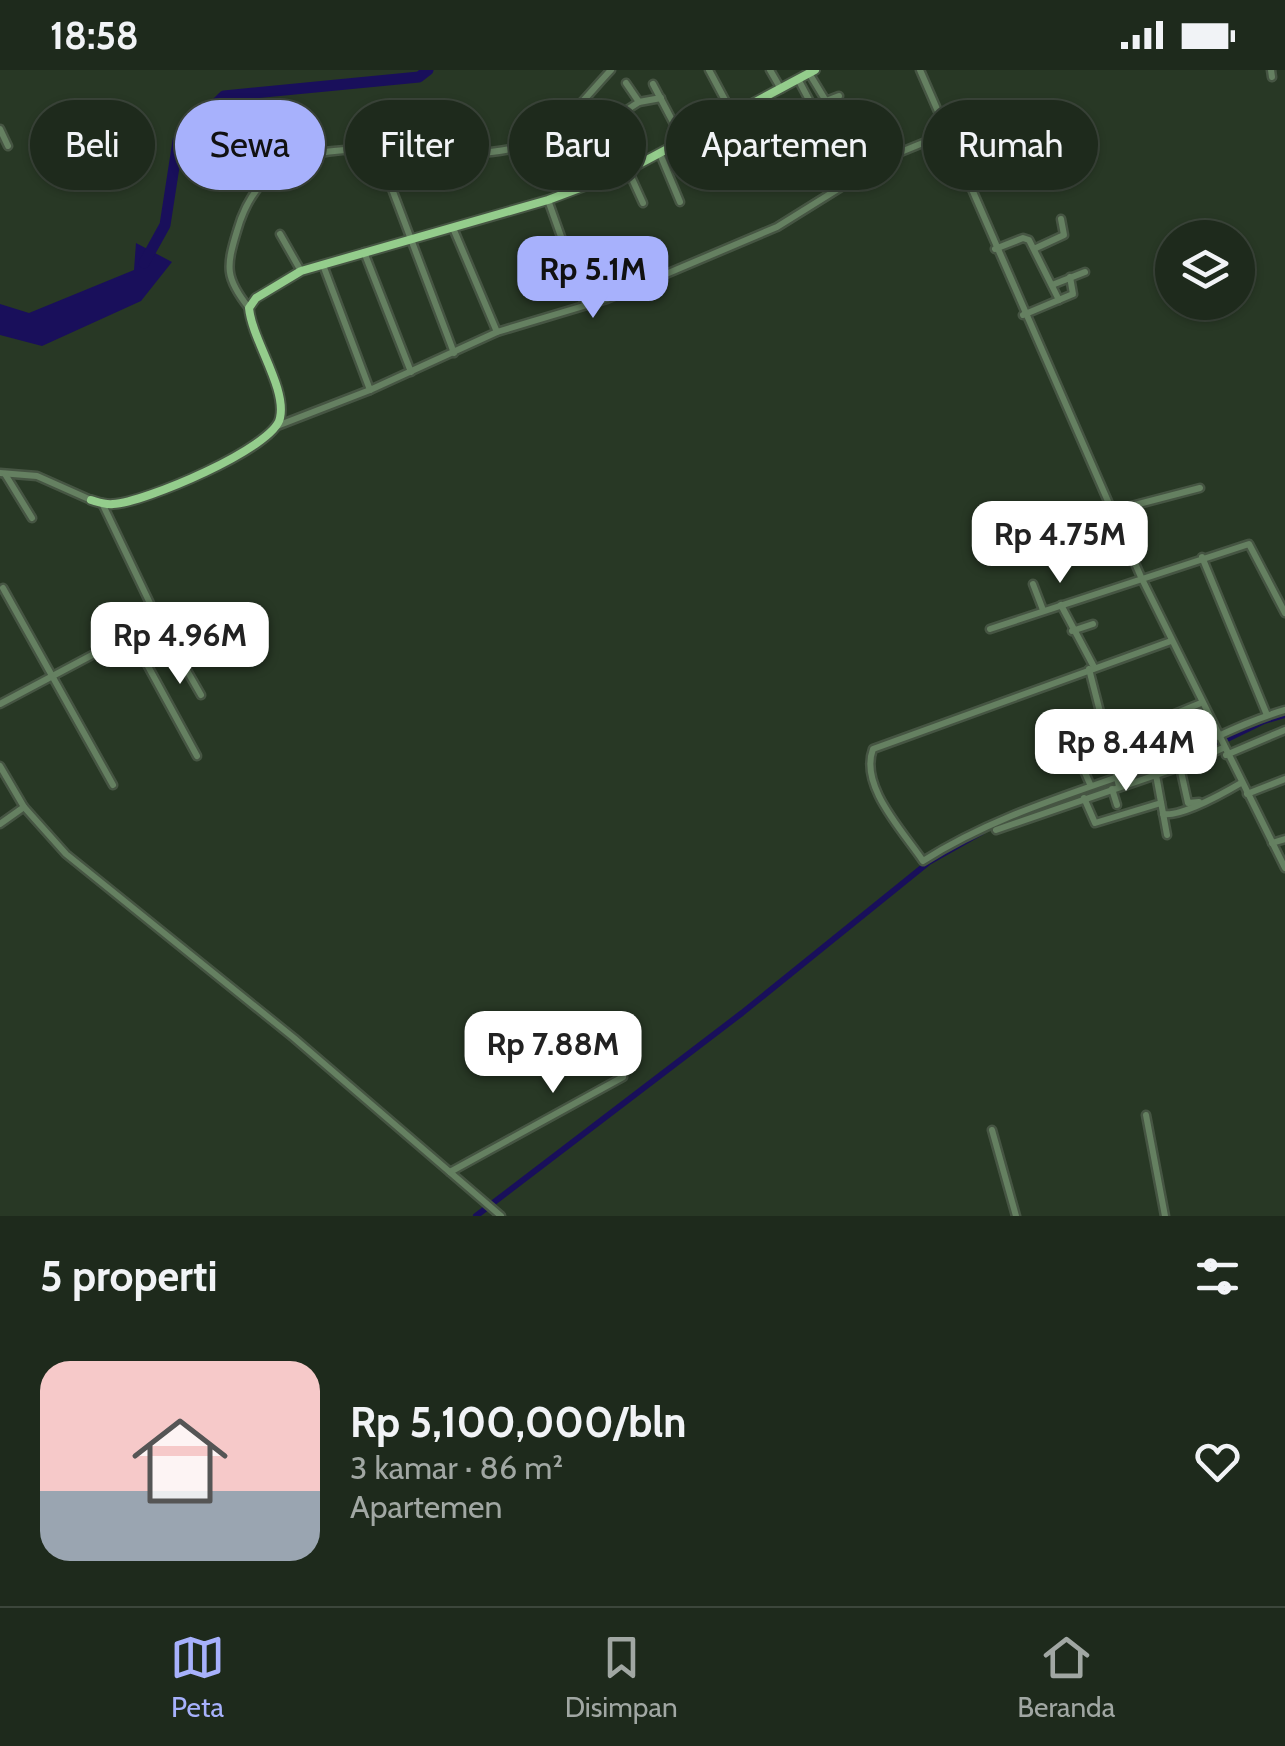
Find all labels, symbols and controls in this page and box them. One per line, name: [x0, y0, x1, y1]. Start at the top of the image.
text: 18:58: [50, 12, 139, 59]
chip: Beli: [30, 100, 155, 190]
chip: Sewa: [175, 100, 325, 190]
chip: Filter: [345, 100, 489, 190]
chip: Baru: [509, 100, 646, 190]
chip: Apartemen: [666, 100, 903, 190]
chip: Rumah: [923, 100, 1098, 190]
map controls: [1155, 220, 1255, 320]
button: layers: [1155, 220, 1255, 320]
pin: Rp 5.1M: [501, 236, 685, 321]
text: Rp 5.1M: [539, 249, 647, 288]
pin: Rp 4.75M: [957, 501, 1163, 586]
text: Rp 4.75M: [994, 514, 1126, 553]
pin: Rp 4.96M: [77, 602, 283, 687]
text: Rp 4.96M: [113, 615, 247, 654]
pin: Rp 8.44M: [1023, 709, 1229, 794]
text: Rp 8.44M: [1057, 722, 1195, 761]
pin: Rp 7.88M: [450, 1011, 656, 1096]
text: Rp 7.88M: [487, 1024, 619, 1063]
icon: filters: [1190, 1249, 1245, 1304]
text: 5 properti: [40, 1250, 218, 1302]
text: Rp 5,100,000/bln: [350, 1396, 686, 1448]
icon: home: [120, 1401, 240, 1521]
icon: heart: [1190, 1434, 1245, 1489]
text: 3 kamar · 86 m²: [350, 1448, 563, 1487]
text: Apartemen: [350, 1487, 502, 1526]
tab: Peta: [170, 1630, 225, 1724]
tab: Disimpan: [565, 1630, 678, 1724]
tab: Beranda: [1017, 1630, 1115, 1724]

